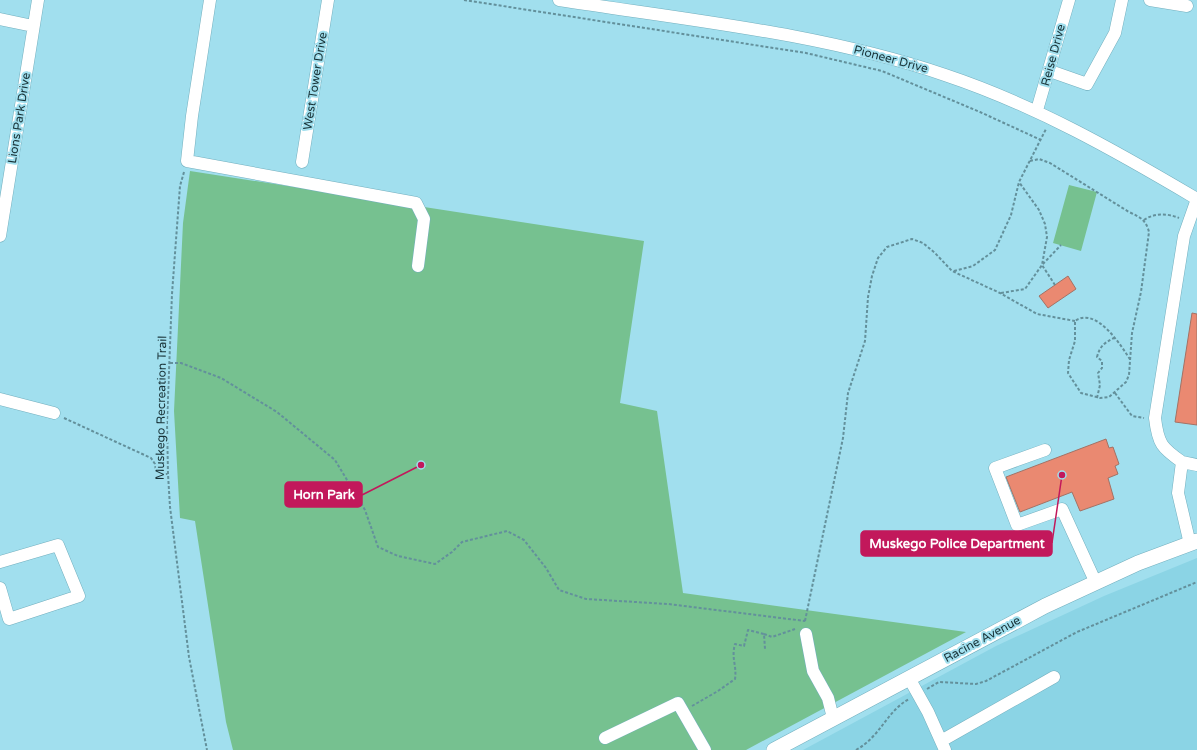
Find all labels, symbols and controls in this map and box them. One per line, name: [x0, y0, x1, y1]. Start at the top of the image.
street label: Reise Drive: [1038, 22, 1068, 88]
street label: West Tower Drive: [300, 31, 330, 131]
street label: Pioneer Drive: [852, 42, 930, 76]
street label: Lions Park Drive: [5, 71, 33, 164]
street label: Muskego Recreation Trail: [153, 336, 169, 480]
callout: Horn Park: [285, 482, 362, 507]
text: Horn Park: [293, 487, 355, 503]
callout: Muskego Police Department: [861, 531, 1052, 556]
text: Muskego Police Department: [869, 536, 1045, 552]
street label: Racine Avenue: [941, 613, 1023, 665]

